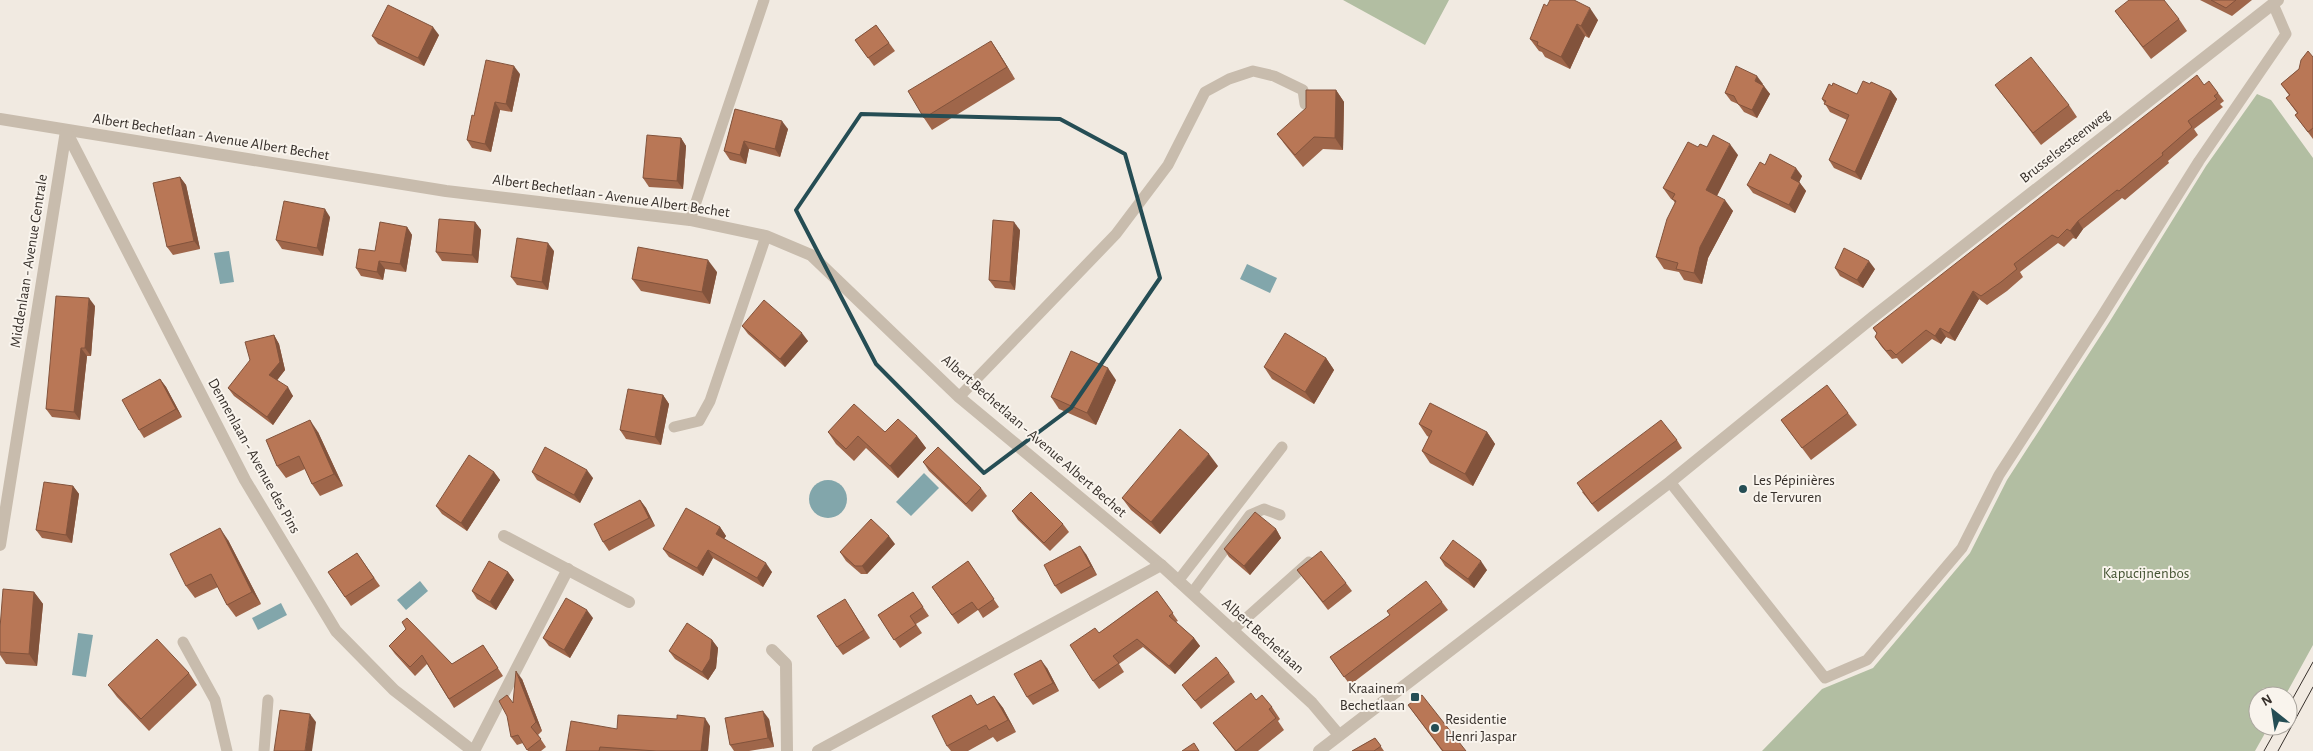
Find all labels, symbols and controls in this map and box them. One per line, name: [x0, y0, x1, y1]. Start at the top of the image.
street label: Brusselsesteenweg: [2017, 106, 2113, 186]
street label: Albert Bechetlaan - Avenue Albert Bechet: [92, 111, 331, 163]
street label: Albert Bechetlaan - Avenue Albert Bechet: [491, 172, 731, 220]
street label: Middenlaan - Avenue Centrale: [8, 173, 50, 349]
street label: Albert Bechetlaan - Avenue Albert Bechet: [939, 352, 1129, 520]
street label: Dennenlaan - Avenue des Pins: [205, 376, 303, 536]
place label: Les Pépinières de Tervuren: [1753, 473, 1835, 505]
marker: Les Pépinières de Tervuren: [1737, 483, 1749, 495]
park label: Kapucijnenbos: [2103, 566, 2189, 581]
street label: Albert Bechetlaan: [1219, 596, 1307, 676]
place label: Kraainem Bechetlaan: [1340, 681, 1405, 713]
north arrow: [2248, 686, 2298, 736]
marker: Kraainem Bechetlaan: [1409, 691, 1421, 703]
text: N: [2259, 692, 2275, 709]
place label: Residentie Henri Jaspar: [1445, 712, 1517, 744]
marker: Residentie Henri Jaspar: [1429, 722, 1441, 734]

